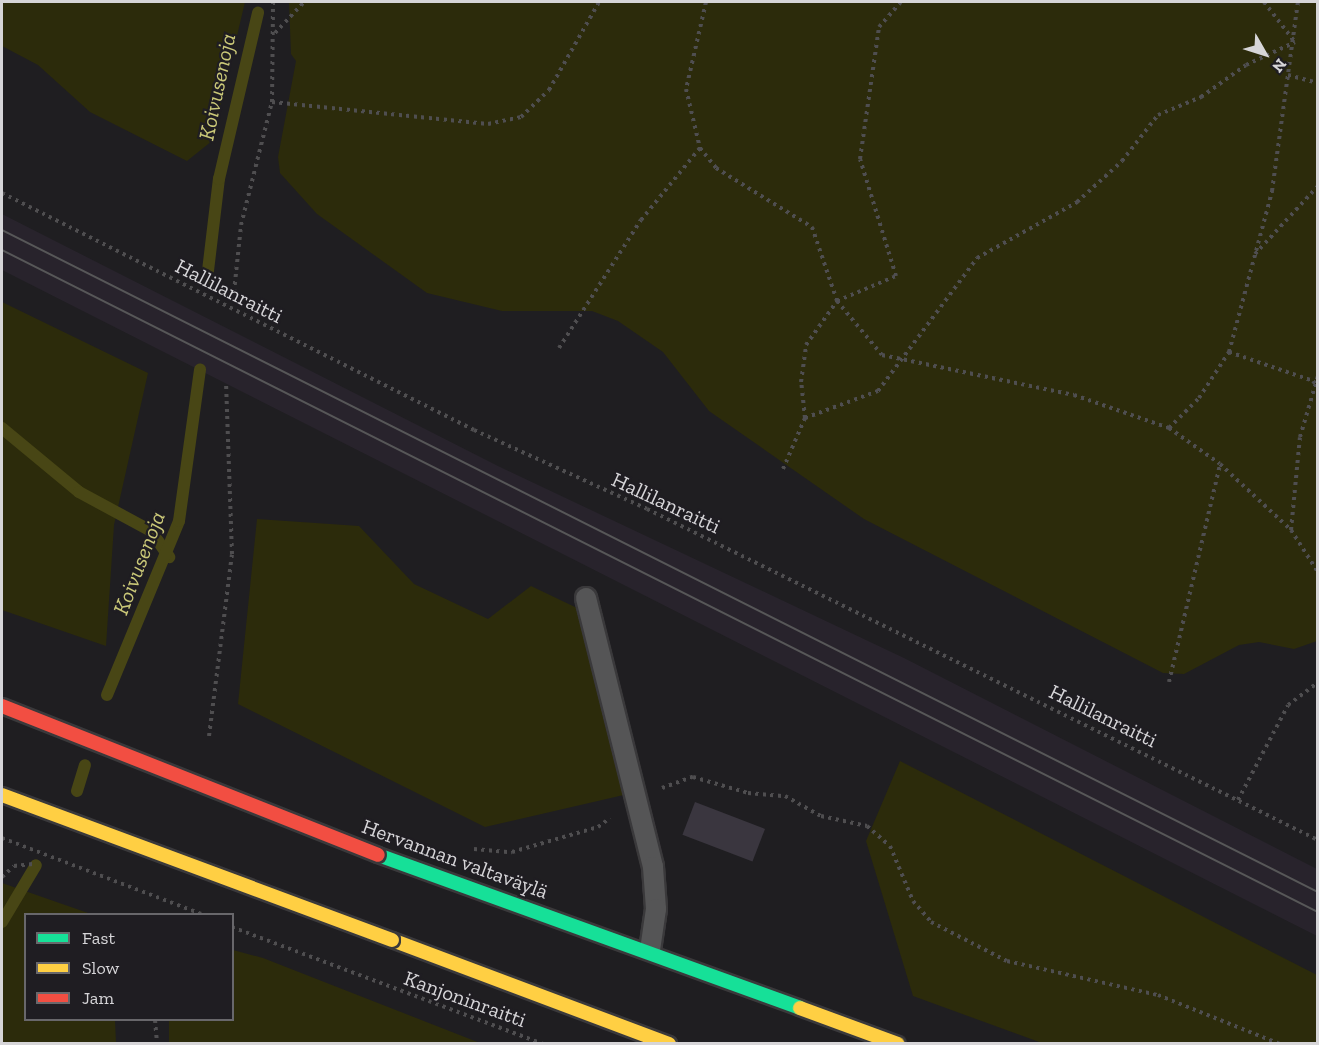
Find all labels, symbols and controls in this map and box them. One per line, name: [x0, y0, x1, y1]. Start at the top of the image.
north arrow: [1235, 24, 1295, 84]
water label: Koivusenoja: [193, 31, 241, 143]
text: N: [1268, 55, 1291, 76]
street label: Hallilanraitti: [171, 253, 287, 329]
street label: Hallilanraitti: [608, 467, 724, 539]
water label: Koivusenoja: [107, 508, 171, 618]
street label: Hallilanraitti: [1045, 679, 1161, 753]
street label: Hervannan valtaväylä: [358, 814, 552, 904]
legend: [24, 913, 234, 1021]
text: Fast: [82, 927, 115, 949]
text: Slow: [82, 957, 119, 979]
street label: Kanjoninraitti: [401, 965, 529, 1033]
text: Jam: [82, 987, 114, 1009]

